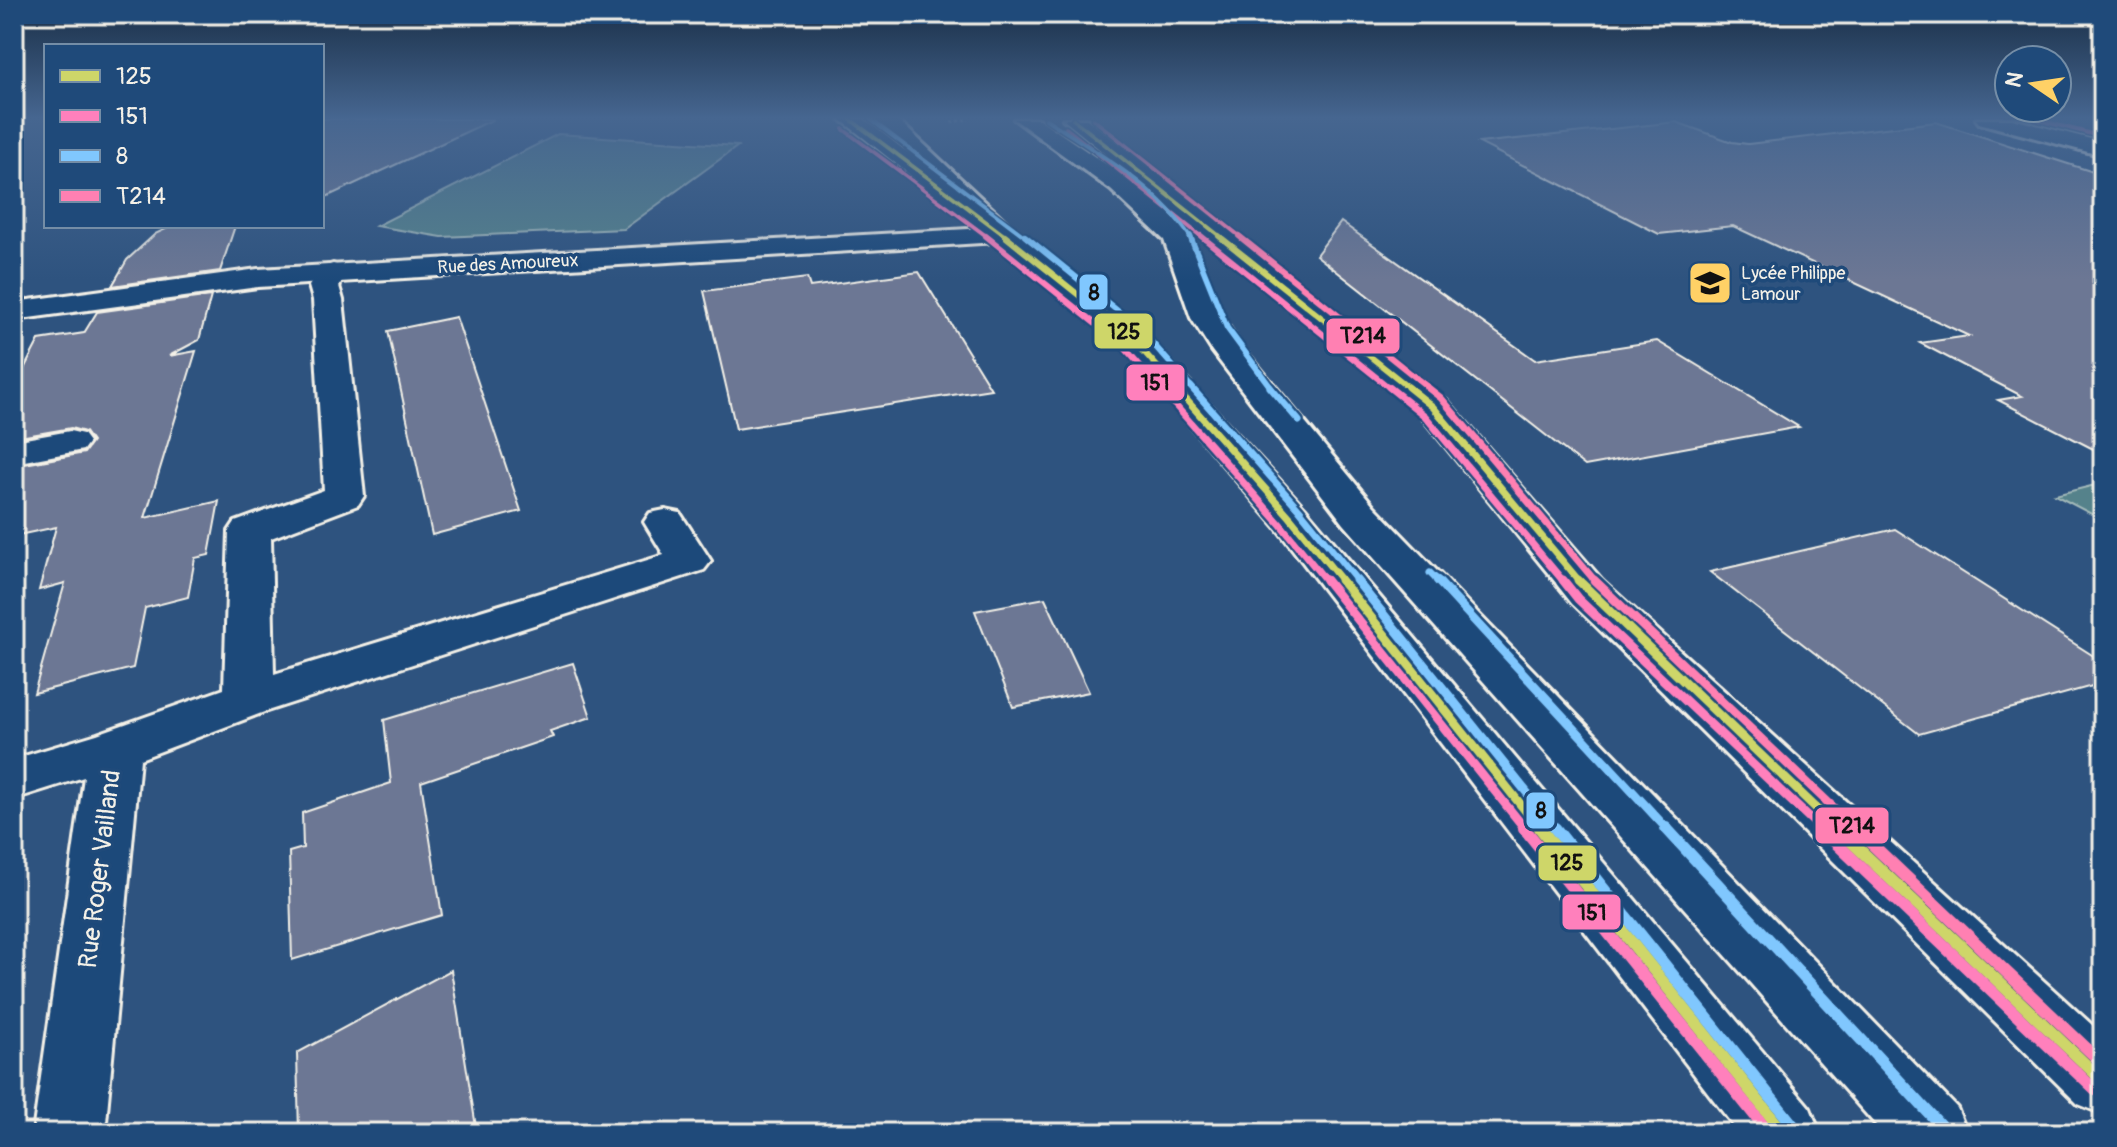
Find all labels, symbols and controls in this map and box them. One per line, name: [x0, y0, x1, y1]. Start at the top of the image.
legend: [44, 44, 324, 228]
north arrow: [1993, 44, 2073, 124]
text: 125: [116, 62, 152, 91]
text: N: [1999, 69, 2030, 90]
text: 151: [116, 102, 148, 131]
text: 8: [116, 142, 128, 171]
text: T214: [116, 182, 166, 211]
street label: Rue des Amoureux: [437, 249, 579, 279]
school or university icon: Lycée Philippe Lamour: [1686, 259, 1734, 307]
place label: Lycée Philippe Lamour: [1741, 262, 1846, 306]
line badge: 8: [1078, 273, 1109, 311]
text: 8: [1088, 279, 1100, 307]
line badge: 125: [1093, 312, 1154, 350]
line badge: T214: [1325, 317, 1401, 355]
text: 125: [1108, 318, 1140, 346]
text: T214: [1339, 322, 1386, 350]
line badge: 151: [1125, 363, 1186, 402]
text: 151: [1140, 369, 1170, 397]
street label: Rue Roger Vailland: [72, 768, 128, 970]
line badge: 8: [1525, 791, 1556, 830]
text: 8: [1535, 797, 1547, 825]
line badge: T214: [1814, 806, 1890, 845]
text: T214: [1828, 812, 1875, 840]
line badge: 125: [1537, 844, 1598, 882]
text: 125: [1551, 849, 1583, 877]
line badge: 151: [1561, 893, 1622, 931]
text: 151: [1577, 899, 1607, 927]

